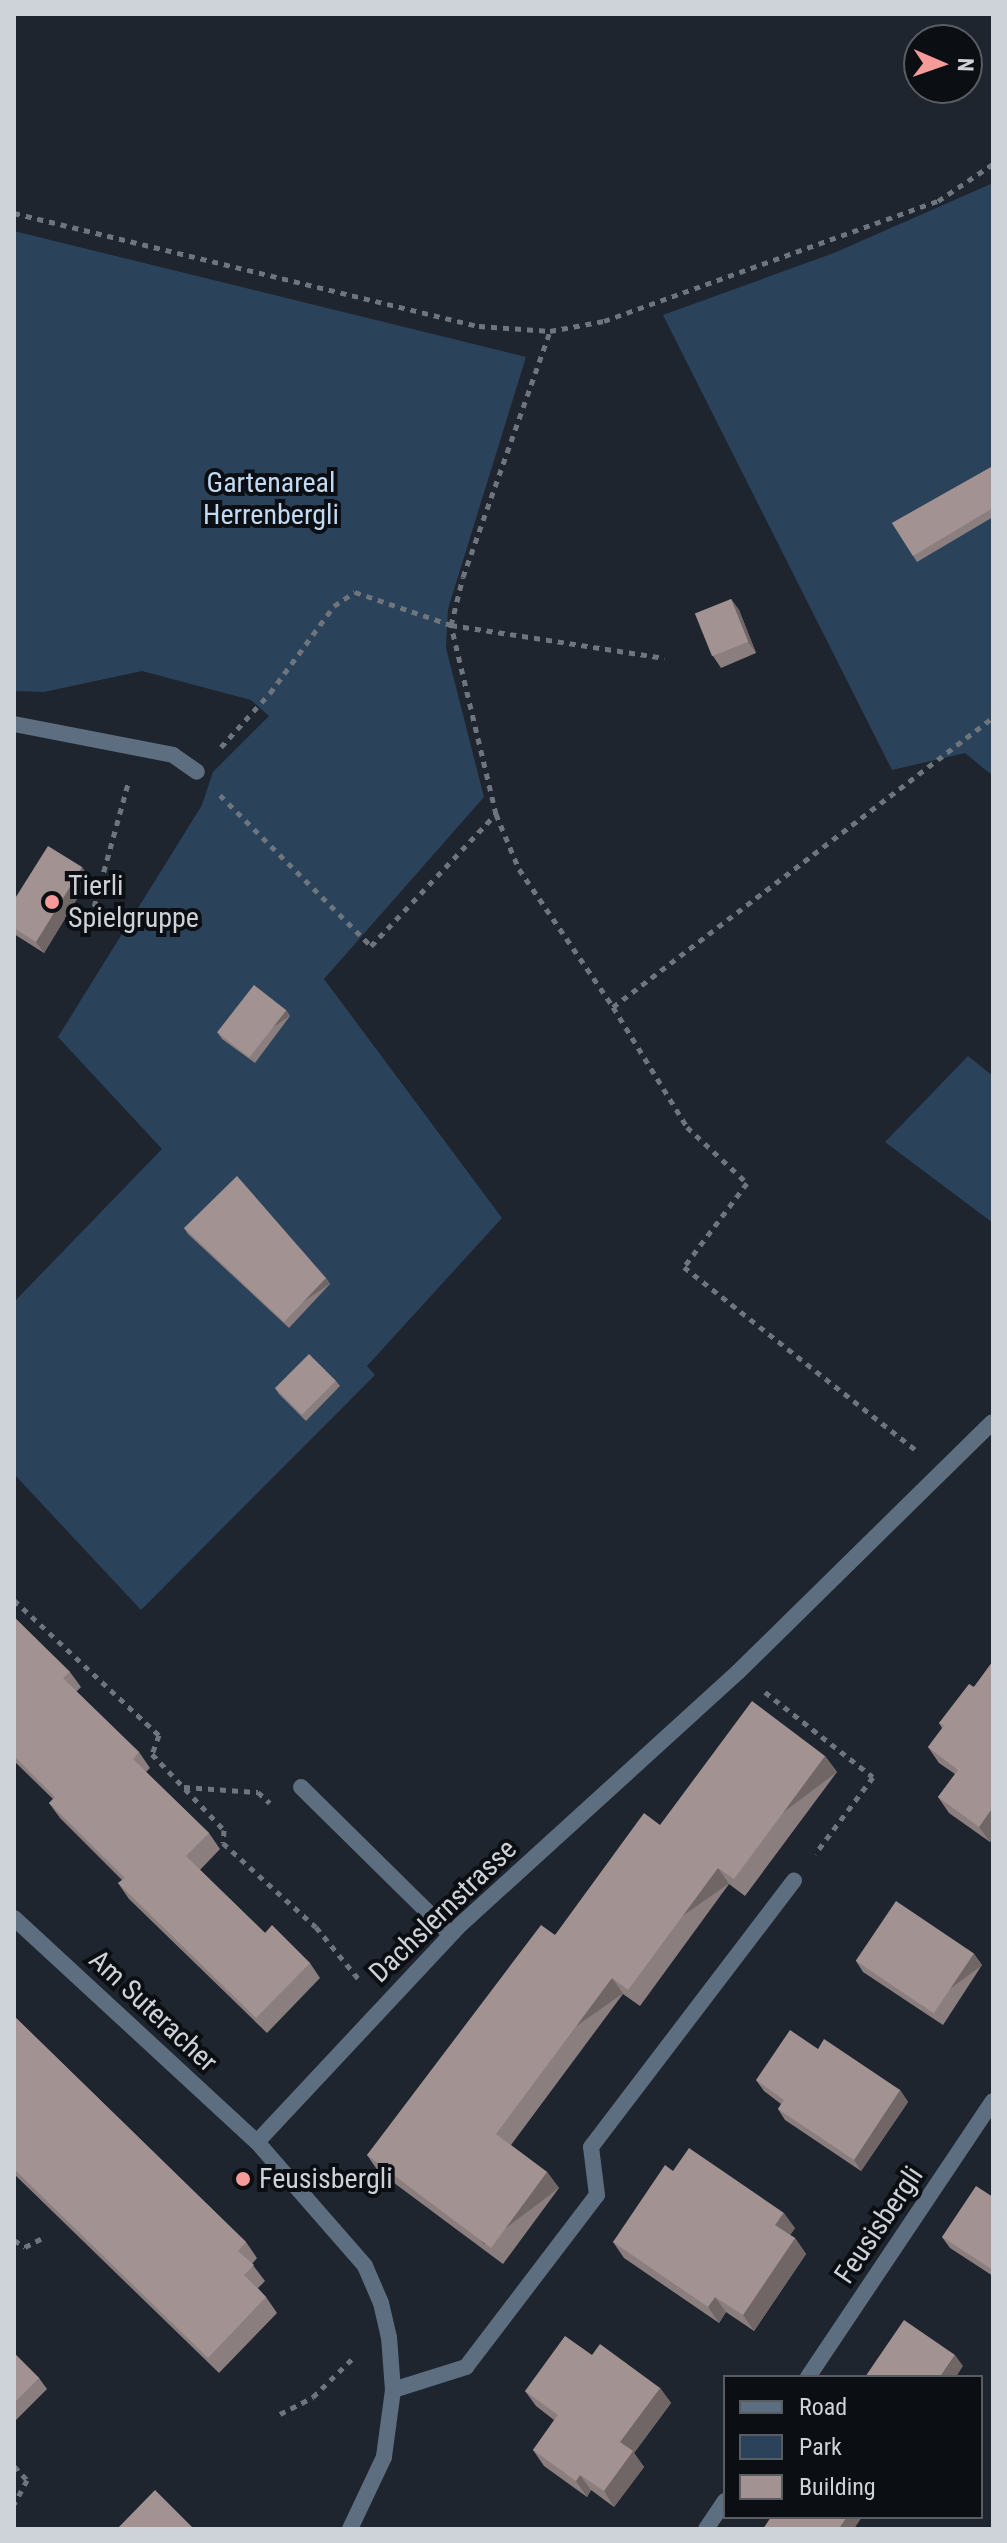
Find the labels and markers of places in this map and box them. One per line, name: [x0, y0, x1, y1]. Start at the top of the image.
place label: Tierli Spielgruppe: [68, 869, 199, 935]
marker: Tierli Spielgruppe: [43, 893, 61, 911]
place label: Feusisbergli: [259, 2162, 393, 2196]
marker: Feusisbergli: [234, 2170, 252, 2188]

